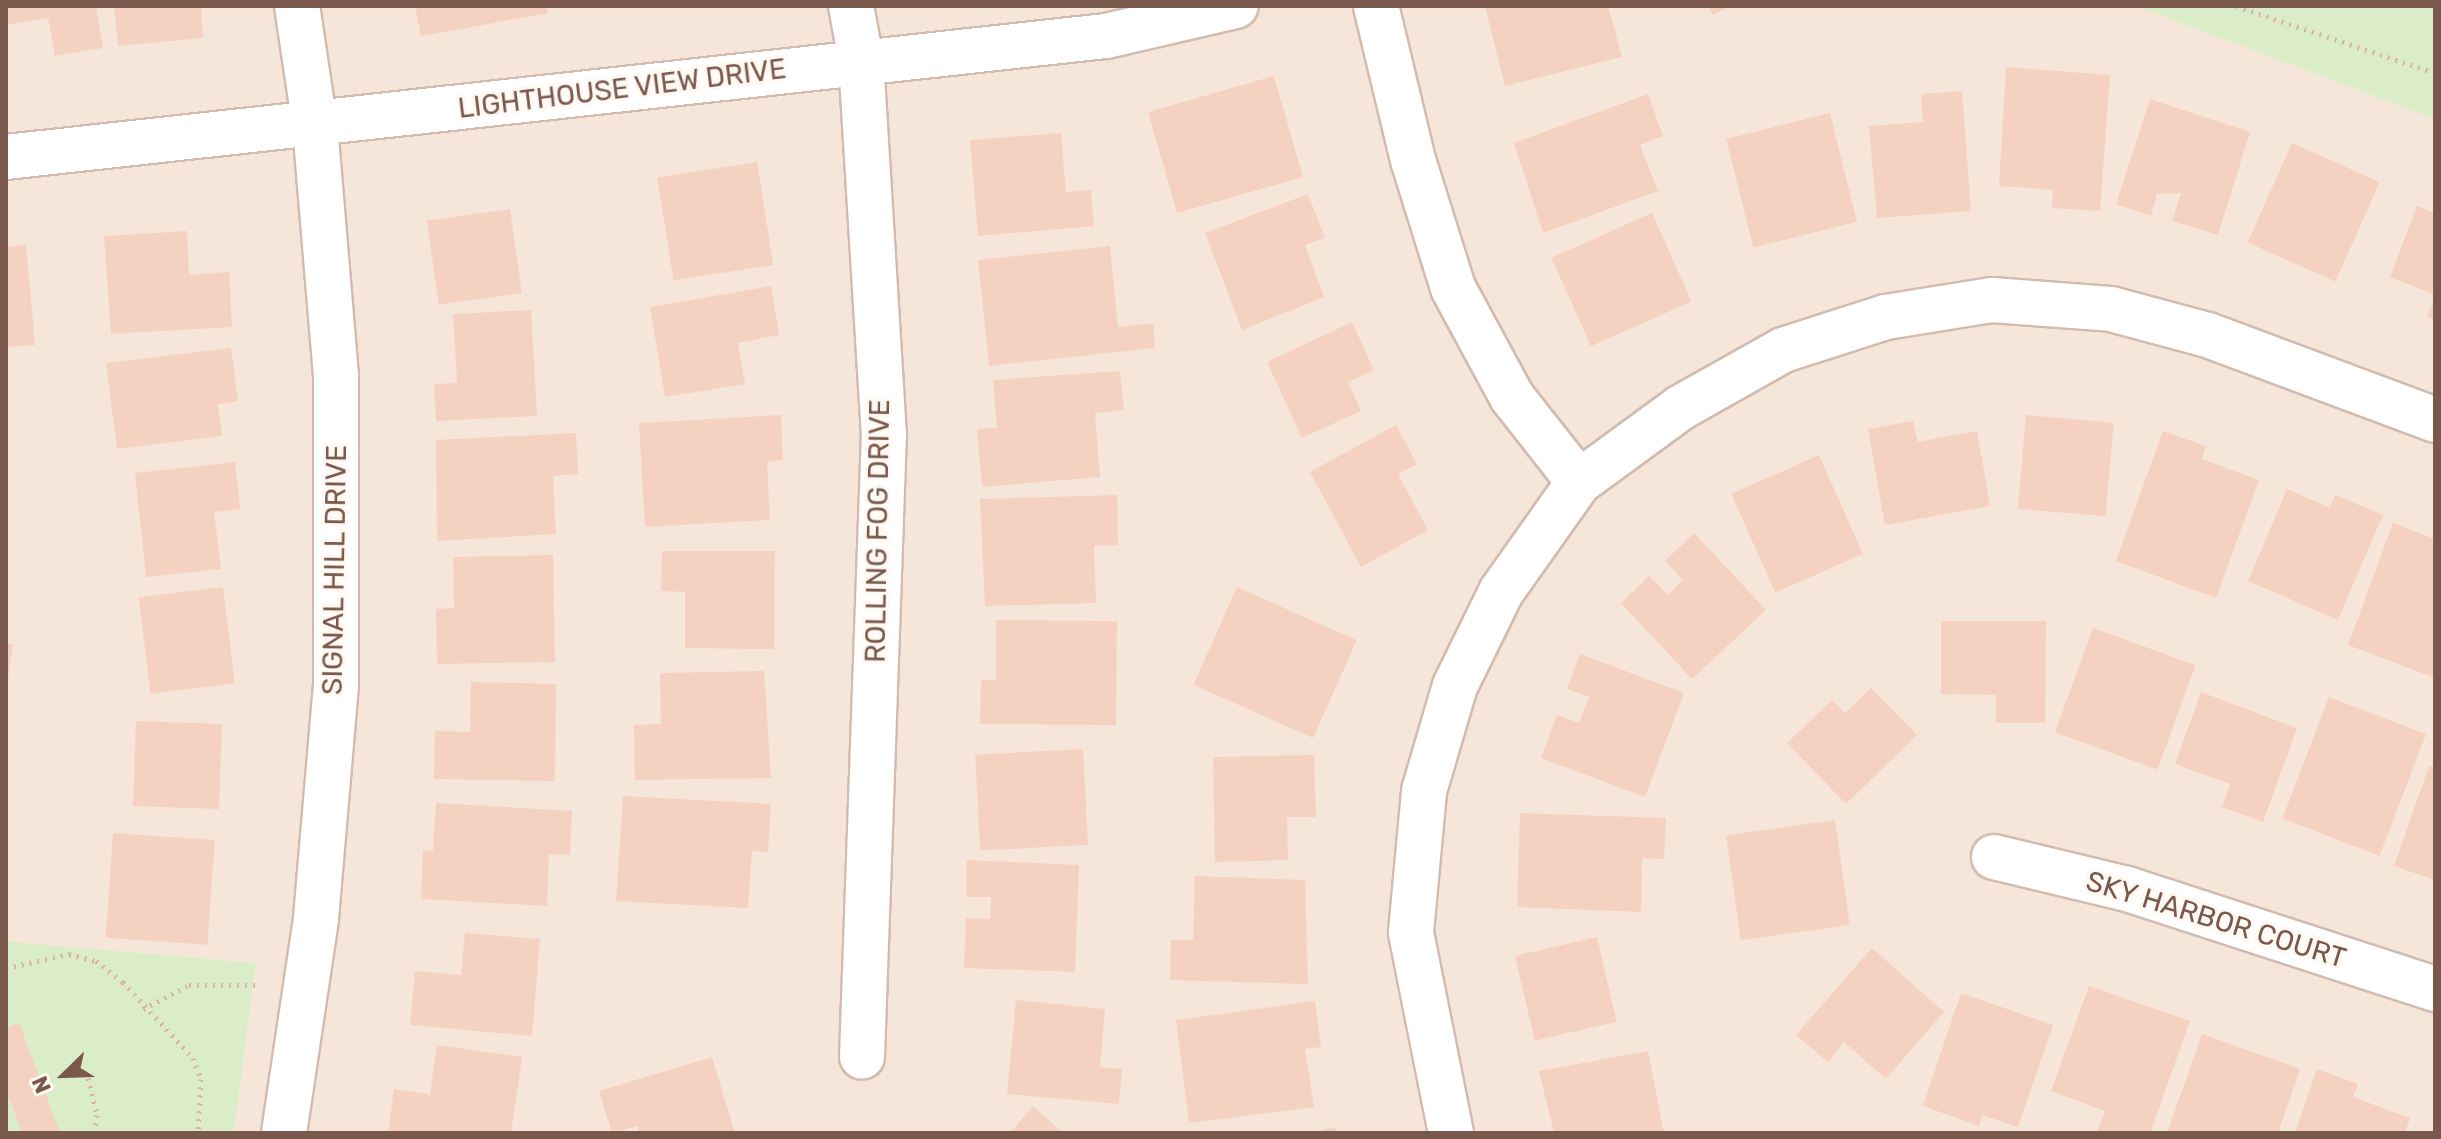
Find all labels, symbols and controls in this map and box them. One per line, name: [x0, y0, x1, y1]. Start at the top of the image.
street label: LIGHTHOUSE VIEW DRIVE: [456, 52, 788, 126]
street label: ROLLING FOG DRIVE: [859, 399, 897, 663]
street label: SIGNAL HILL DRIVE: [316, 444, 354, 696]
street label: SKY HARBOR COURT: [2082, 864, 2350, 976]
north arrow: [24, 1035, 104, 1115]
text: N: [26, 1072, 57, 1097]

